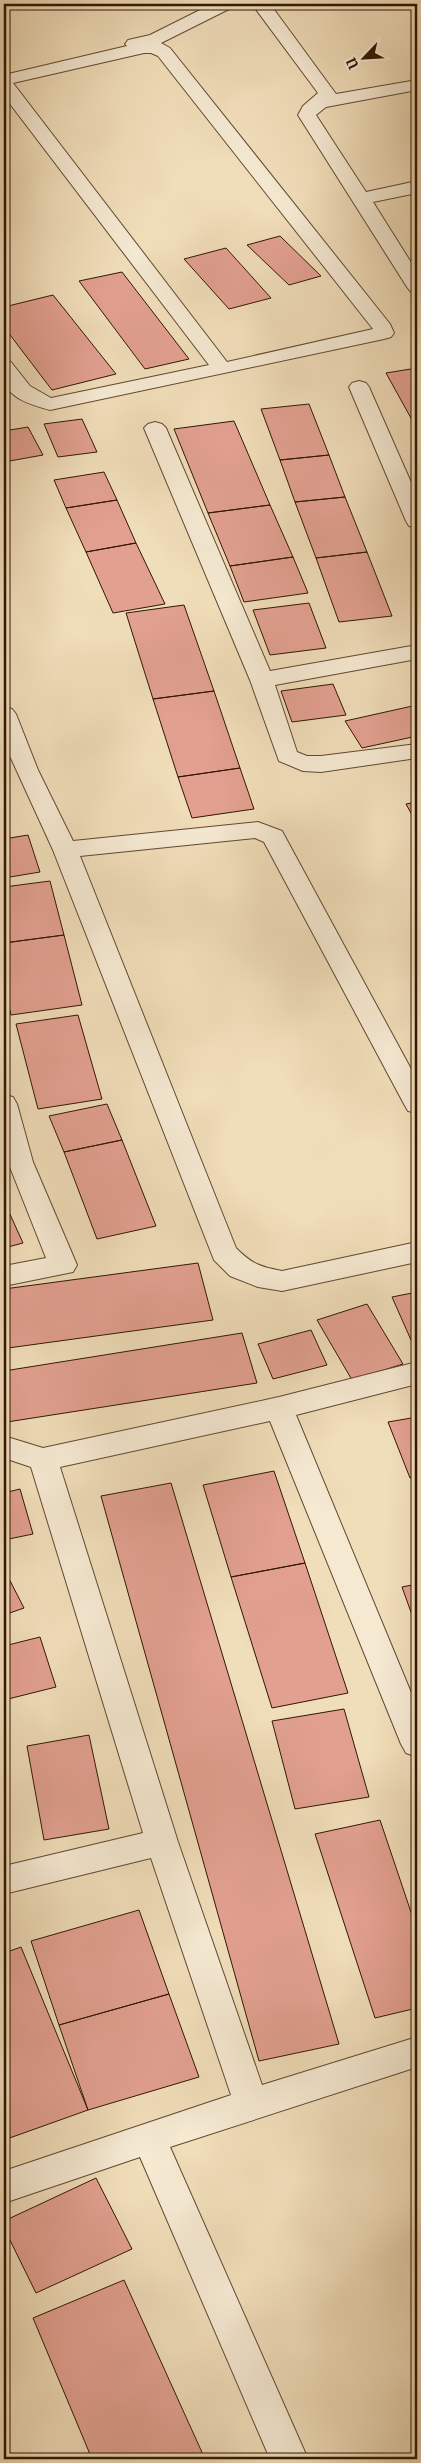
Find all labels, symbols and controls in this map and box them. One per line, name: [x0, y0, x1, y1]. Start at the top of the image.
north arrow: [338, 32, 388, 82]
text: U: [343, 55, 363, 73]

